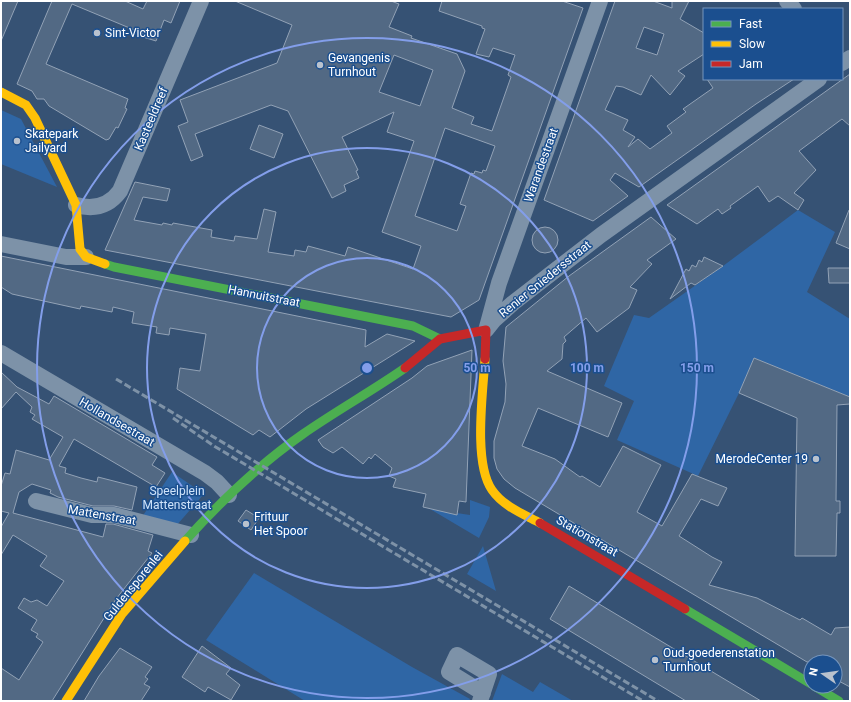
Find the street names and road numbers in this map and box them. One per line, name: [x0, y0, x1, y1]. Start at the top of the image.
street label: Kasteeldreef: [131, 84, 171, 153]
street label: Warandestraat: [521, 126, 561, 204]
street label: Renier Sniedersstraat: [496, 238, 594, 320]
street label: Hannuitstraat: [227, 282, 301, 310]
street label: Hollandsestraat: [77, 395, 157, 449]
street label: Mattenstraat: [67, 502, 137, 528]
street label: Stationstraat: [554, 513, 620, 559]
street label: Guldensporenlei: [100, 548, 166, 624]

